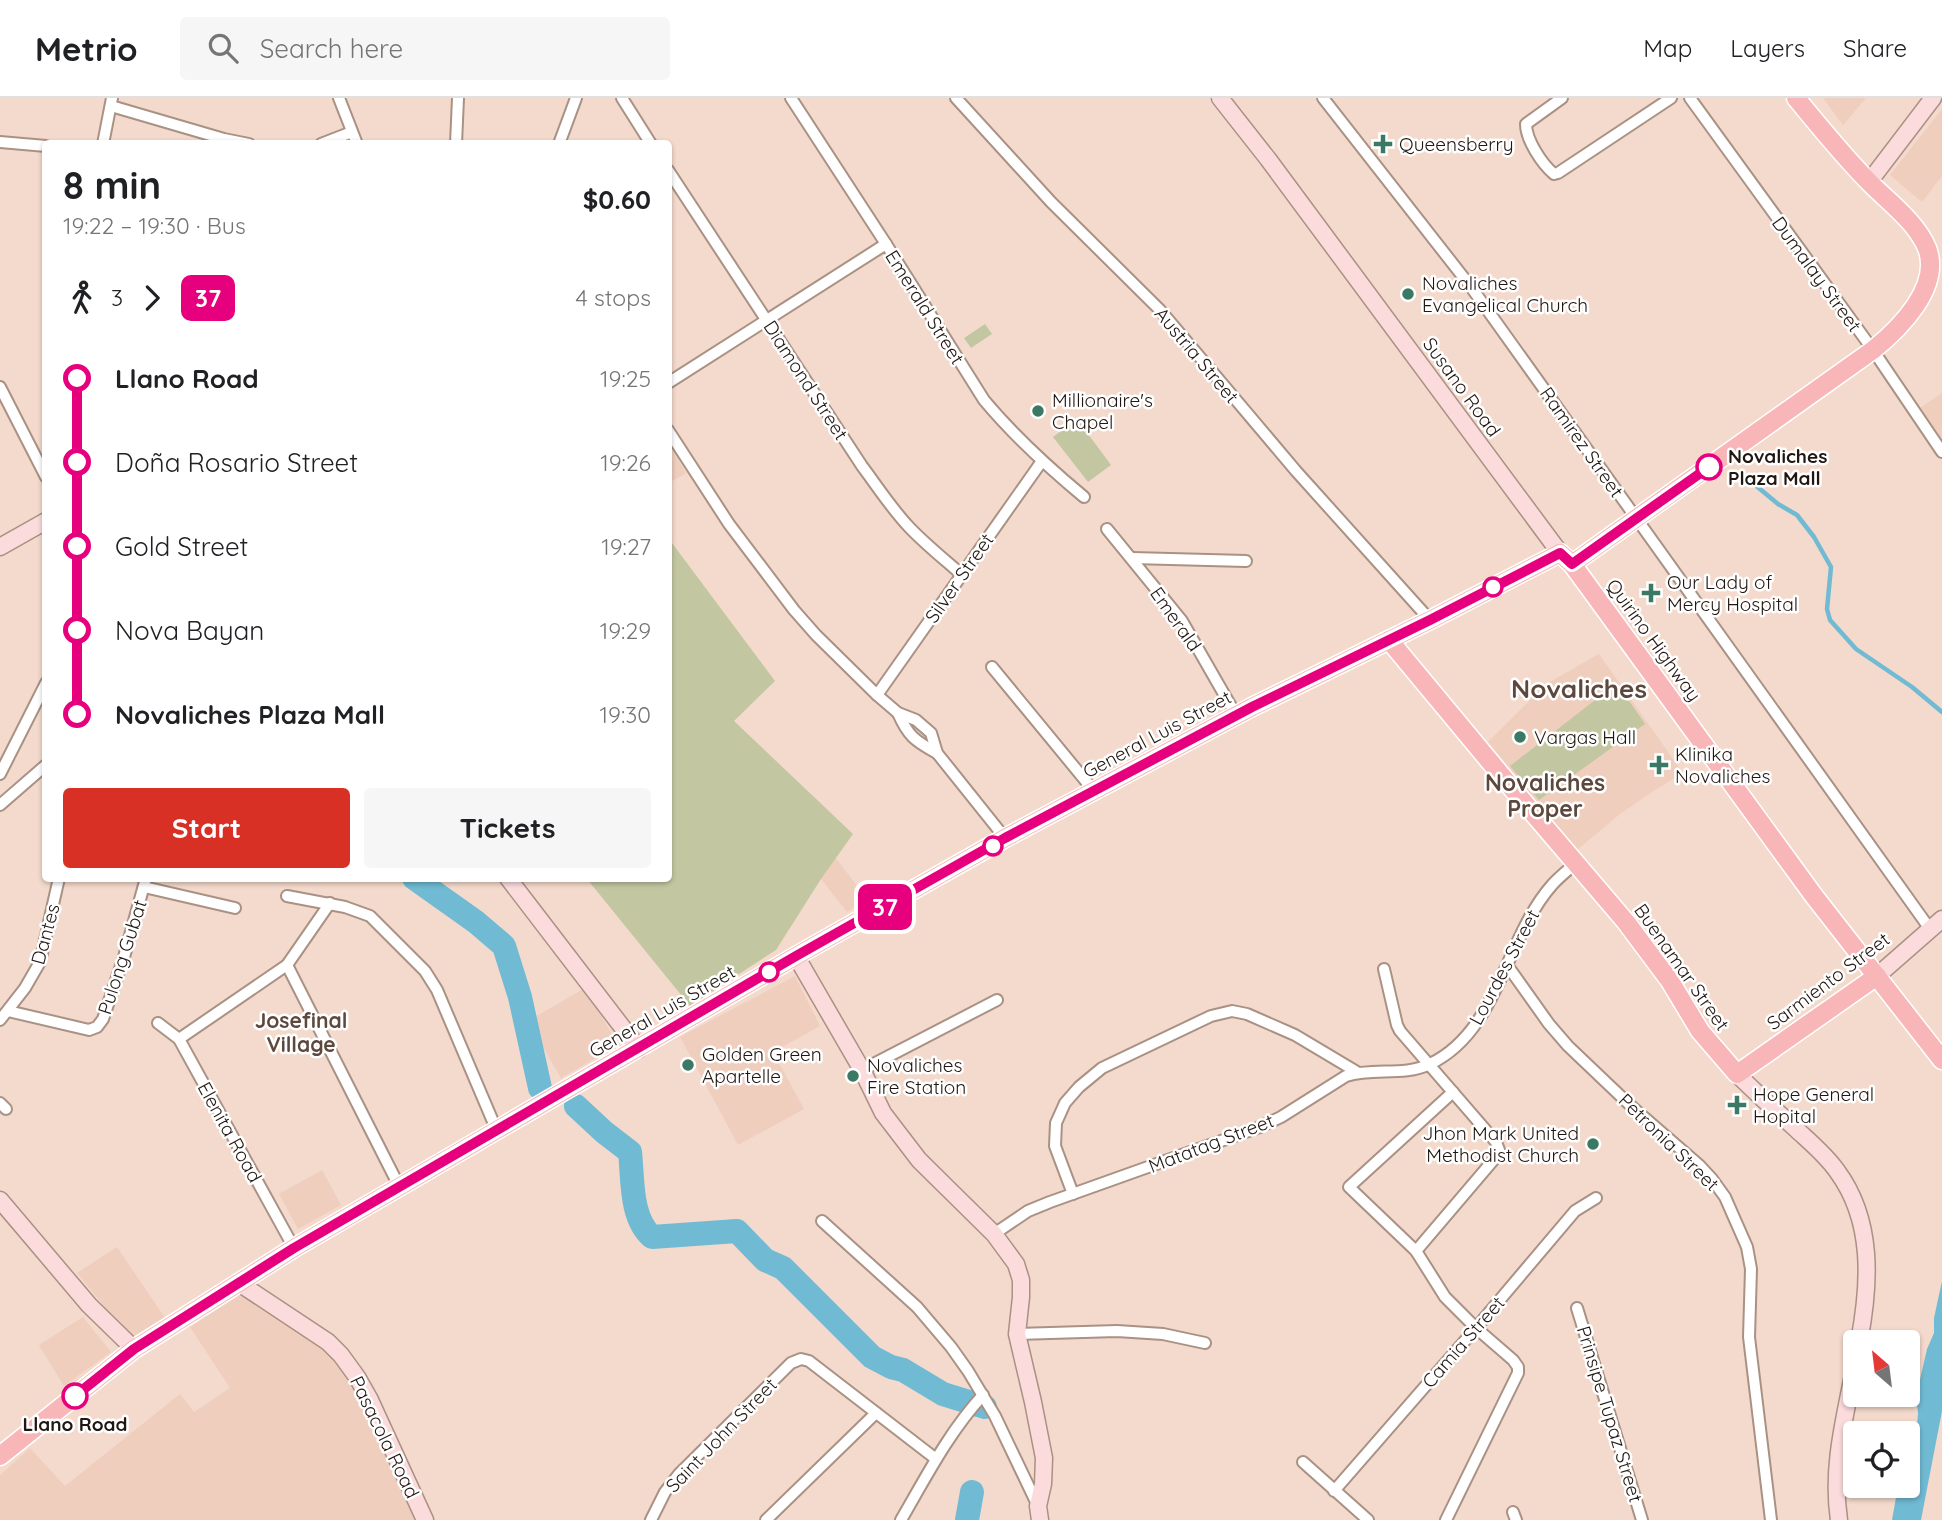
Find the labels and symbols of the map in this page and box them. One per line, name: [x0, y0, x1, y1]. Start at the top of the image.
place label: Queensberry: [1399, 132, 1514, 156]
marker: Queensberry: [1373, 134, 1393, 154]
street label: Dumalay Street: [1767, 211, 1867, 337]
street label: Emerald Street: [880, 245, 970, 369]
place label: Novaliches Evangelical Church: [1422, 271, 1588, 317]
marker: Novaliches Evangelical Church: [1400, 286, 1416, 302]
street label: Austria Street: [1150, 302, 1244, 408]
street label: Diamond Street: [758, 316, 854, 444]
street label: Susano Road: [1418, 333, 1506, 441]
street label: Ramirez Street: [1535, 382, 1629, 502]
place label: Millionaire's Chapel: [1052, 388, 1153, 434]
marker: Millionaire's Chapel: [1030, 403, 1046, 419]
place label: Novaliches Plaza Mall: [1728, 444, 1827, 490]
marker: Novaliches Plaza Mall: [1696, 454, 1722, 480]
street label: Silver Street: [919, 529, 999, 627]
place label: Our Lady of Mercy Hospital: [1667, 570, 1798, 616]
street label: Quirino Highway: [1601, 574, 1707, 706]
unlabelled marker: [1483, 577, 1503, 597]
street label: Emerald: [1145, 582, 1207, 656]
marker: Our Lady of Mercy Hospital: [1641, 583, 1661, 603]
district label: Novaliches: [1511, 672, 1647, 705]
street label: General Luis Street: [1079, 685, 1235, 783]
place label: Vargas Hall: [1534, 725, 1636, 749]
marker: Vargas Hall: [1512, 729, 1528, 745]
place label: Klinika Novaliches: [1675, 742, 1771, 788]
marker: Klinika Novaliches: [1649, 755, 1669, 775]
district label: Novaliches Proper: [1485, 768, 1605, 823]
unlabelled marker: [983, 836, 1003, 856]
line badge: 37: [854, 884, 917, 930]
street label: Pulong Gubat: [92, 897, 152, 1017]
street label: Buenamar Street: [1629, 899, 1735, 1035]
street label: Dantes: [25, 901, 65, 967]
street label: Lourdes Street: [1463, 905, 1545, 1029]
street label: Sarmiento Street: [1762, 927, 1894, 1035]
street label: General Luis Street: [585, 959, 739, 1063]
unlabelled marker: [759, 962, 779, 982]
district label: Josefinal Village: [255, 1007, 347, 1057]
place label: Golden Green Apartelle: [702, 1042, 822, 1088]
place label: Novaliches Fire Station: [867, 1053, 966, 1099]
marker: Golden Green Apartelle: [680, 1057, 696, 1073]
marker: Novaliches Fire Station: [845, 1068, 861, 1084]
street label: Elenita Road: [193, 1078, 267, 1186]
place label: Hope General Hopital: [1753, 1082, 1874, 1128]
street label: Petronia Street: [1614, 1088, 1724, 1196]
marker: Hope General Hopital: [1727, 1095, 1747, 1115]
street label: Matatag Street: [1145, 1108, 1277, 1178]
place label: Jhon Mark United Methodist Church: [1423, 1121, 1579, 1167]
marker: Jhon Mark United Methodist Church: [1585, 1136, 1601, 1152]
street label: Camia Street: [1417, 1291, 1509, 1393]
street label: Prinsipe Tupaz Street: [1572, 1323, 1648, 1505]
north arrow: [1843, 1330, 1920, 1407]
street label: Pasacola Road: [345, 1372, 425, 1502]
street label: Saint John Street: [660, 1373, 782, 1497]
marker: Llano Road: [62, 1383, 88, 1409]
place label: Llano Road: [23, 1412, 127, 1436]

